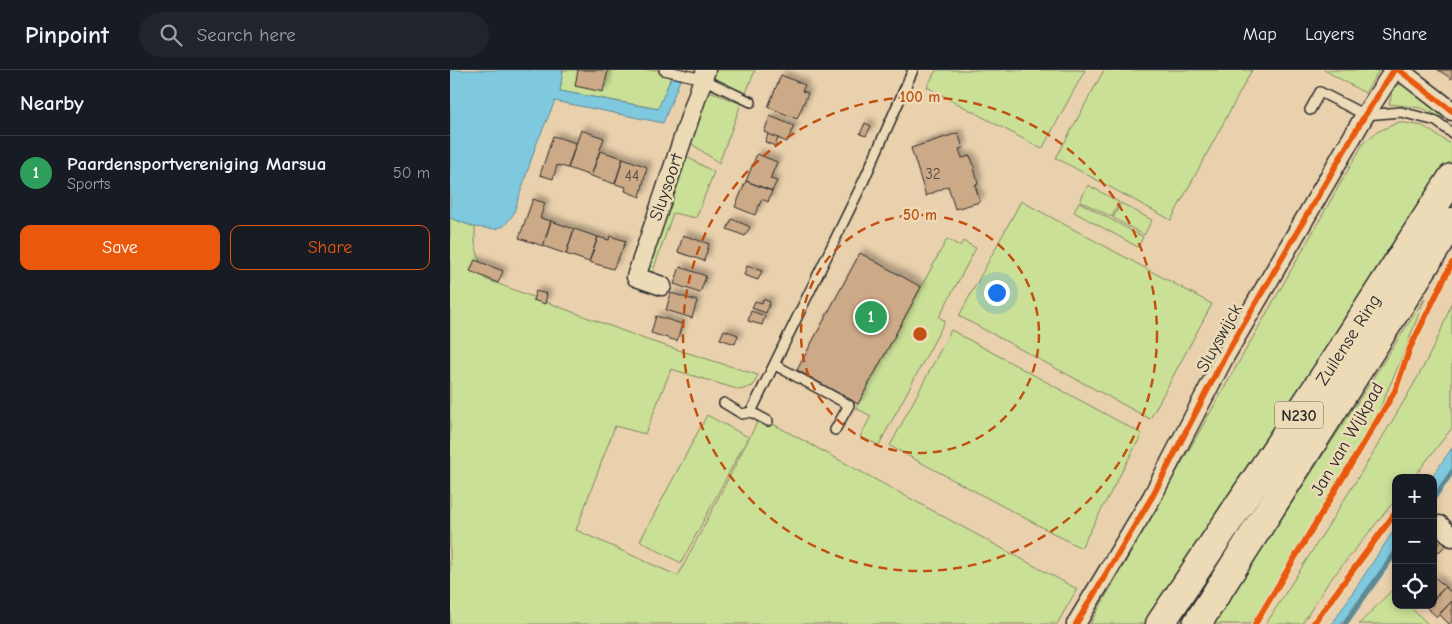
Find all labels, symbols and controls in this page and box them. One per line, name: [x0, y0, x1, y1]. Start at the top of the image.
search box: [139, 12, 489, 57]
text: Pinpoint: [25, 21, 109, 49]
icon: search: [157, 21, 185, 49]
text: Search here: [197, 24, 296, 46]
text: Map: [1243, 24, 1277, 45]
text: Layers: [1305, 24, 1354, 45]
text: Share: [1382, 24, 1427, 45]
text: 100 m: [900, 88, 940, 106]
text: Nearby: [20, 91, 84, 115]
street label: Sluysoort: [645, 150, 688, 224]
text: Paardensportvereniging Marsua: [67, 153, 326, 175]
text: 1: [33, 164, 39, 182]
text: 50 m: [393, 164, 430, 182]
house number: 32: [925, 165, 941, 183]
house number: 44: [625, 167, 639, 185]
text: Sports: [67, 175, 110, 193]
text: 50 m: [903, 206, 937, 224]
button: Save: [20, 225, 220, 270]
button: Share: [230, 225, 430, 270]
your location: [984, 280, 1010, 306]
street label: Zuilense Ring: [1312, 291, 1385, 389]
pin: 1: [855, 298, 887, 336]
street label: Sluyswijck: [1192, 300, 1247, 376]
centre of rings: [911, 325, 929, 343]
street label: Jan van Wijkpad: [1307, 379, 1388, 499]
road number: N230: [1275, 402, 1323, 428]
map controls: [1392, 474, 1437, 609]
button: +: [1392, 474, 1437, 519]
button: −: [1392, 519, 1437, 564]
button: locate: [1392, 564, 1437, 609]

